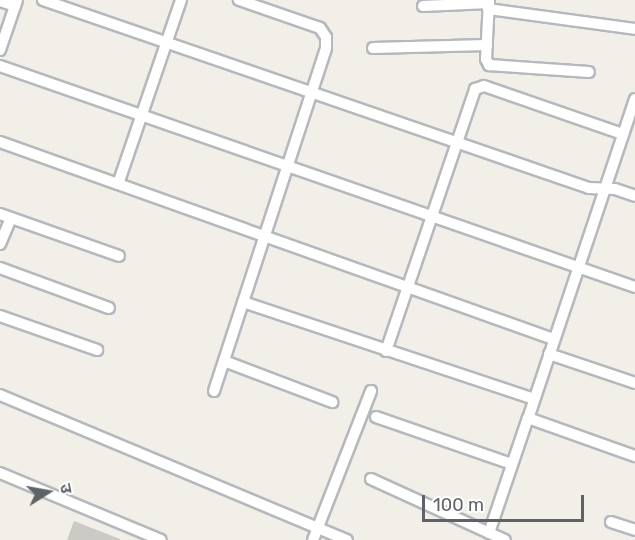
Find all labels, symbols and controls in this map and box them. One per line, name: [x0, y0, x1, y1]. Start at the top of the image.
north arrow: [18, 462, 78, 522]
text: उ: [56, 482, 76, 495]
scale bar: [425, 483, 587, 521]
text: 100 m: [433, 494, 484, 516]

